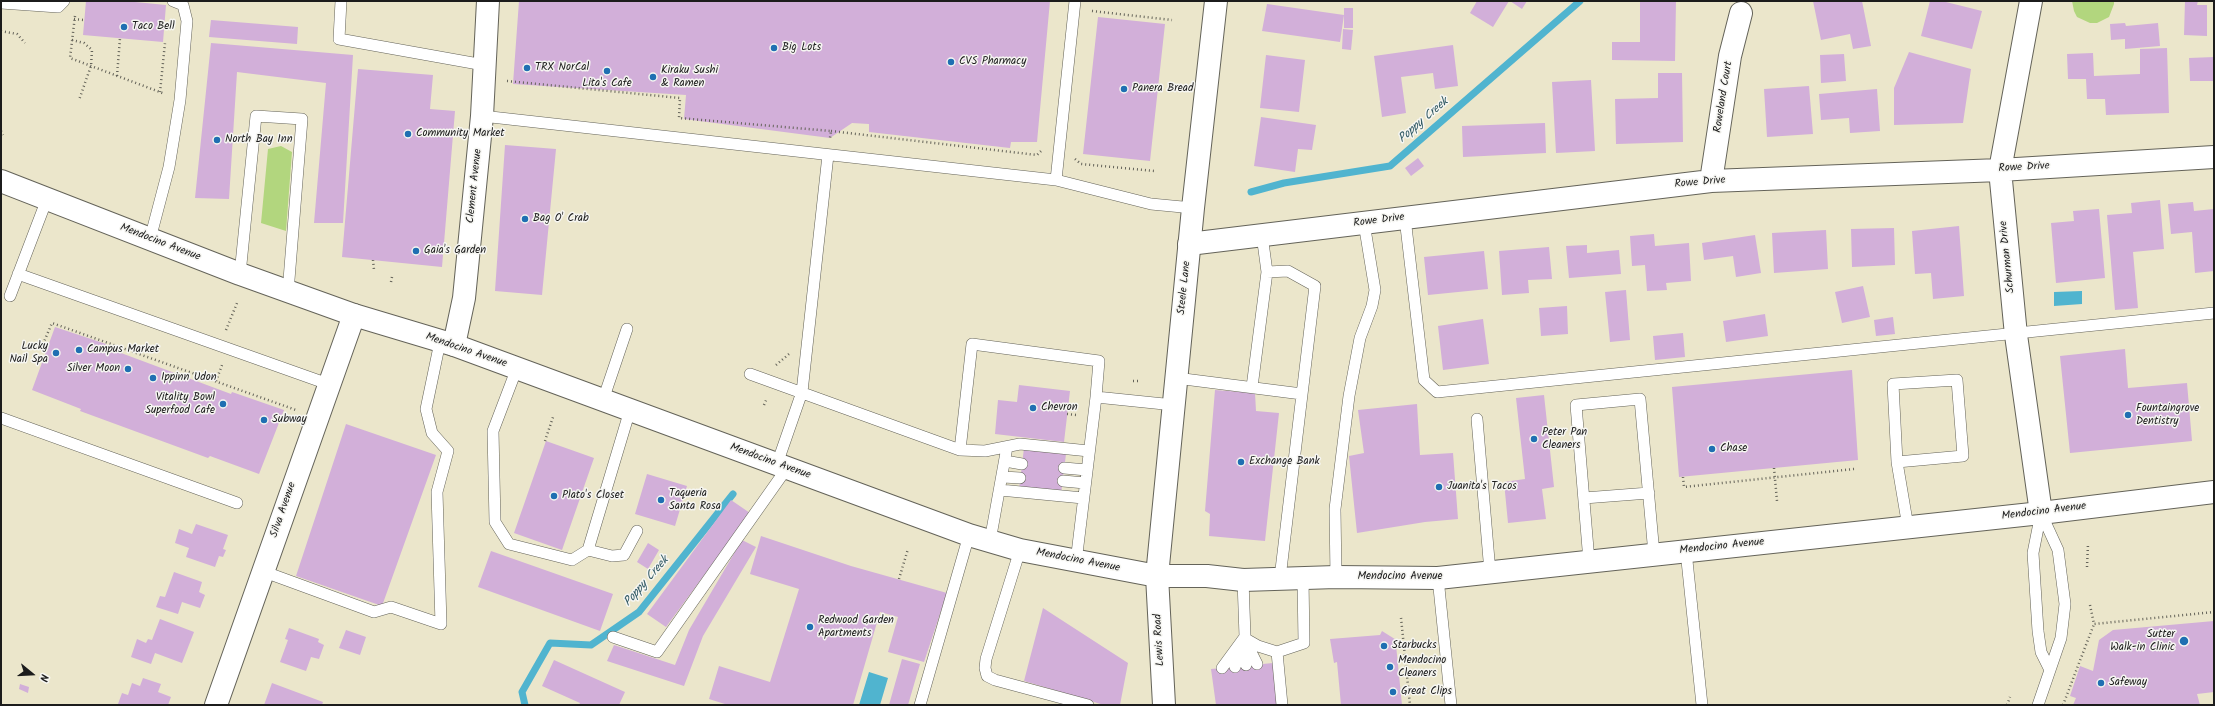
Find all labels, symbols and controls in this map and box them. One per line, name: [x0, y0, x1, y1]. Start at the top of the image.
place label: Taco Bell: [132, 20, 175, 34]
marker: Taco Bell: [119, 22, 129, 32]
place label: Big Lots: [782, 41, 821, 55]
marker: Big Lots: [769, 43, 779, 53]
place label: CVS Pharmacy: [959, 55, 1026, 69]
marker: CVS Pharmacy: [946, 57, 956, 67]
street label: Roweland Court: [1712, 60, 1736, 134]
place label: TRX NorCal: [535, 61, 589, 75]
marker: TRX NorCal: [522, 63, 532, 73]
place label: Kiraku Sushi & Ramen: [661, 64, 718, 90]
marker: Lita's Cafe: [602, 66, 612, 76]
marker: Kiraku Sushi & Ramen: [648, 72, 658, 82]
place label: Lita's Cafe: [582, 77, 632, 91]
place label: Panera Bread: [1132, 82, 1193, 96]
marker: Panera Bread: [1119, 84, 1129, 94]
water label: Poppy Creek: [1396, 95, 1452, 147]
place label: Community Market: [416, 127, 505, 141]
marker: Community Market: [403, 129, 413, 139]
place label: North Bay Inn: [225, 133, 293, 147]
marker: North Bay Inn: [212, 135, 222, 145]
street label: Clement Avenue: [465, 148, 485, 224]
street label: Rowe Drive: [1998, 160, 2050, 176]
street label: Rowe Drive: [1674, 174, 1726, 192]
street label: Rowe Drive: [1353, 211, 1405, 231]
place label: Bag O' Crab: [533, 212, 589, 226]
marker: Bag O' Crab: [520, 214, 530, 224]
street label: Schurman Drive: [1998, 220, 2018, 294]
street label: Mendocino Avenue: [118, 222, 202, 264]
place label: Gaia's Garden: [424, 244, 486, 258]
marker: Gaia's Garden: [411, 246, 421, 256]
street label: Steele Lane: [1176, 260, 1194, 316]
street label: Mendocino Avenue: [424, 331, 508, 371]
place label: Lucky Nail Spa: [9, 340, 48, 366]
place label: Campus Market: [87, 343, 159, 357]
marker: Campus Market: [74, 345, 84, 355]
marker: Lucky Nail Spa: [51, 348, 61, 358]
place label: Silver Moon: [67, 362, 120, 376]
marker: Silver Moon: [123, 364, 133, 374]
place label: Ippinn Udon: [161, 371, 217, 385]
marker: Ippinn Udon: [148, 373, 158, 383]
place label: Vitality Bowl Superfood Cafe: [145, 391, 215, 417]
marker: Vitality Bowl Superfood Cafe: [218, 399, 228, 409]
place label: Chevron: [1041, 401, 1078, 415]
place label: Fountaingrove Dentistry: [2136, 402, 2199, 428]
marker: Chevron: [1028, 403, 1038, 413]
marker: Fountaingrove Dentistry: [2123, 410, 2133, 420]
place label: Subway: [272, 413, 307, 427]
marker: Subway: [259, 415, 269, 425]
place label: Peter Pan Cleaners: [1542, 426, 1587, 452]
marker: Peter Pan Cleaners: [1529, 434, 1539, 444]
street label: Mendocino Avenue: [728, 441, 812, 483]
place label: Chase: [1720, 442, 1747, 456]
marker: Chase: [1707, 444, 1717, 454]
place label: Exchange Bank: [1249, 455, 1320, 469]
marker: Exchange Bank: [1236, 457, 1246, 467]
place label: Juanita's Tacos: [1447, 480, 1517, 494]
street label: Silva Avenue: [268, 481, 300, 539]
marker: Juanita's Tacos: [1434, 482, 1444, 492]
place label: Taqueria Santa Rosa: [669, 487, 721, 513]
place label: Plato's Closet: [562, 489, 624, 503]
marker: Plato's Closet: [549, 491, 559, 501]
marker: Taqueria Santa Rosa: [656, 495, 666, 505]
street label: Mendocino Avenue: [2001, 500, 2087, 524]
street label: Mendocino Avenue: [1679, 536, 1765, 558]
street label: Mendocino Avenue: [1035, 546, 1121, 576]
water label: Poppy Creek: [621, 554, 673, 610]
street label: Mendocino Avenue: [1357, 570, 1443, 584]
place label: Redwood Garden Apartments: [818, 614, 894, 640]
street label: Lewis Road: [1152, 614, 1168, 666]
marker: Redwood Garden Apartments: [805, 622, 815, 632]
place label: Sutter Walk-in Clinic: [2110, 628, 2175, 654]
marker: Sutter Walk-in Clinic: [2178, 635, 2190, 647]
place label: Starbucks: [1392, 639, 1437, 653]
marker: Starbucks: [1379, 641, 1389, 651]
north arrow: [12, 654, 52, 694]
place label: Mendocino Cleaners: [1398, 654, 1446, 680]
marker: Mendocino Cleaners: [1385, 662, 1395, 672]
text: N: [34, 672, 53, 684]
place label: Safeway: [2109, 676, 2147, 690]
marker: Safeway: [2096, 678, 2106, 688]
place label: Great Clips: [1401, 685, 1452, 699]
marker: Great Clips: [1388, 687, 1398, 697]

